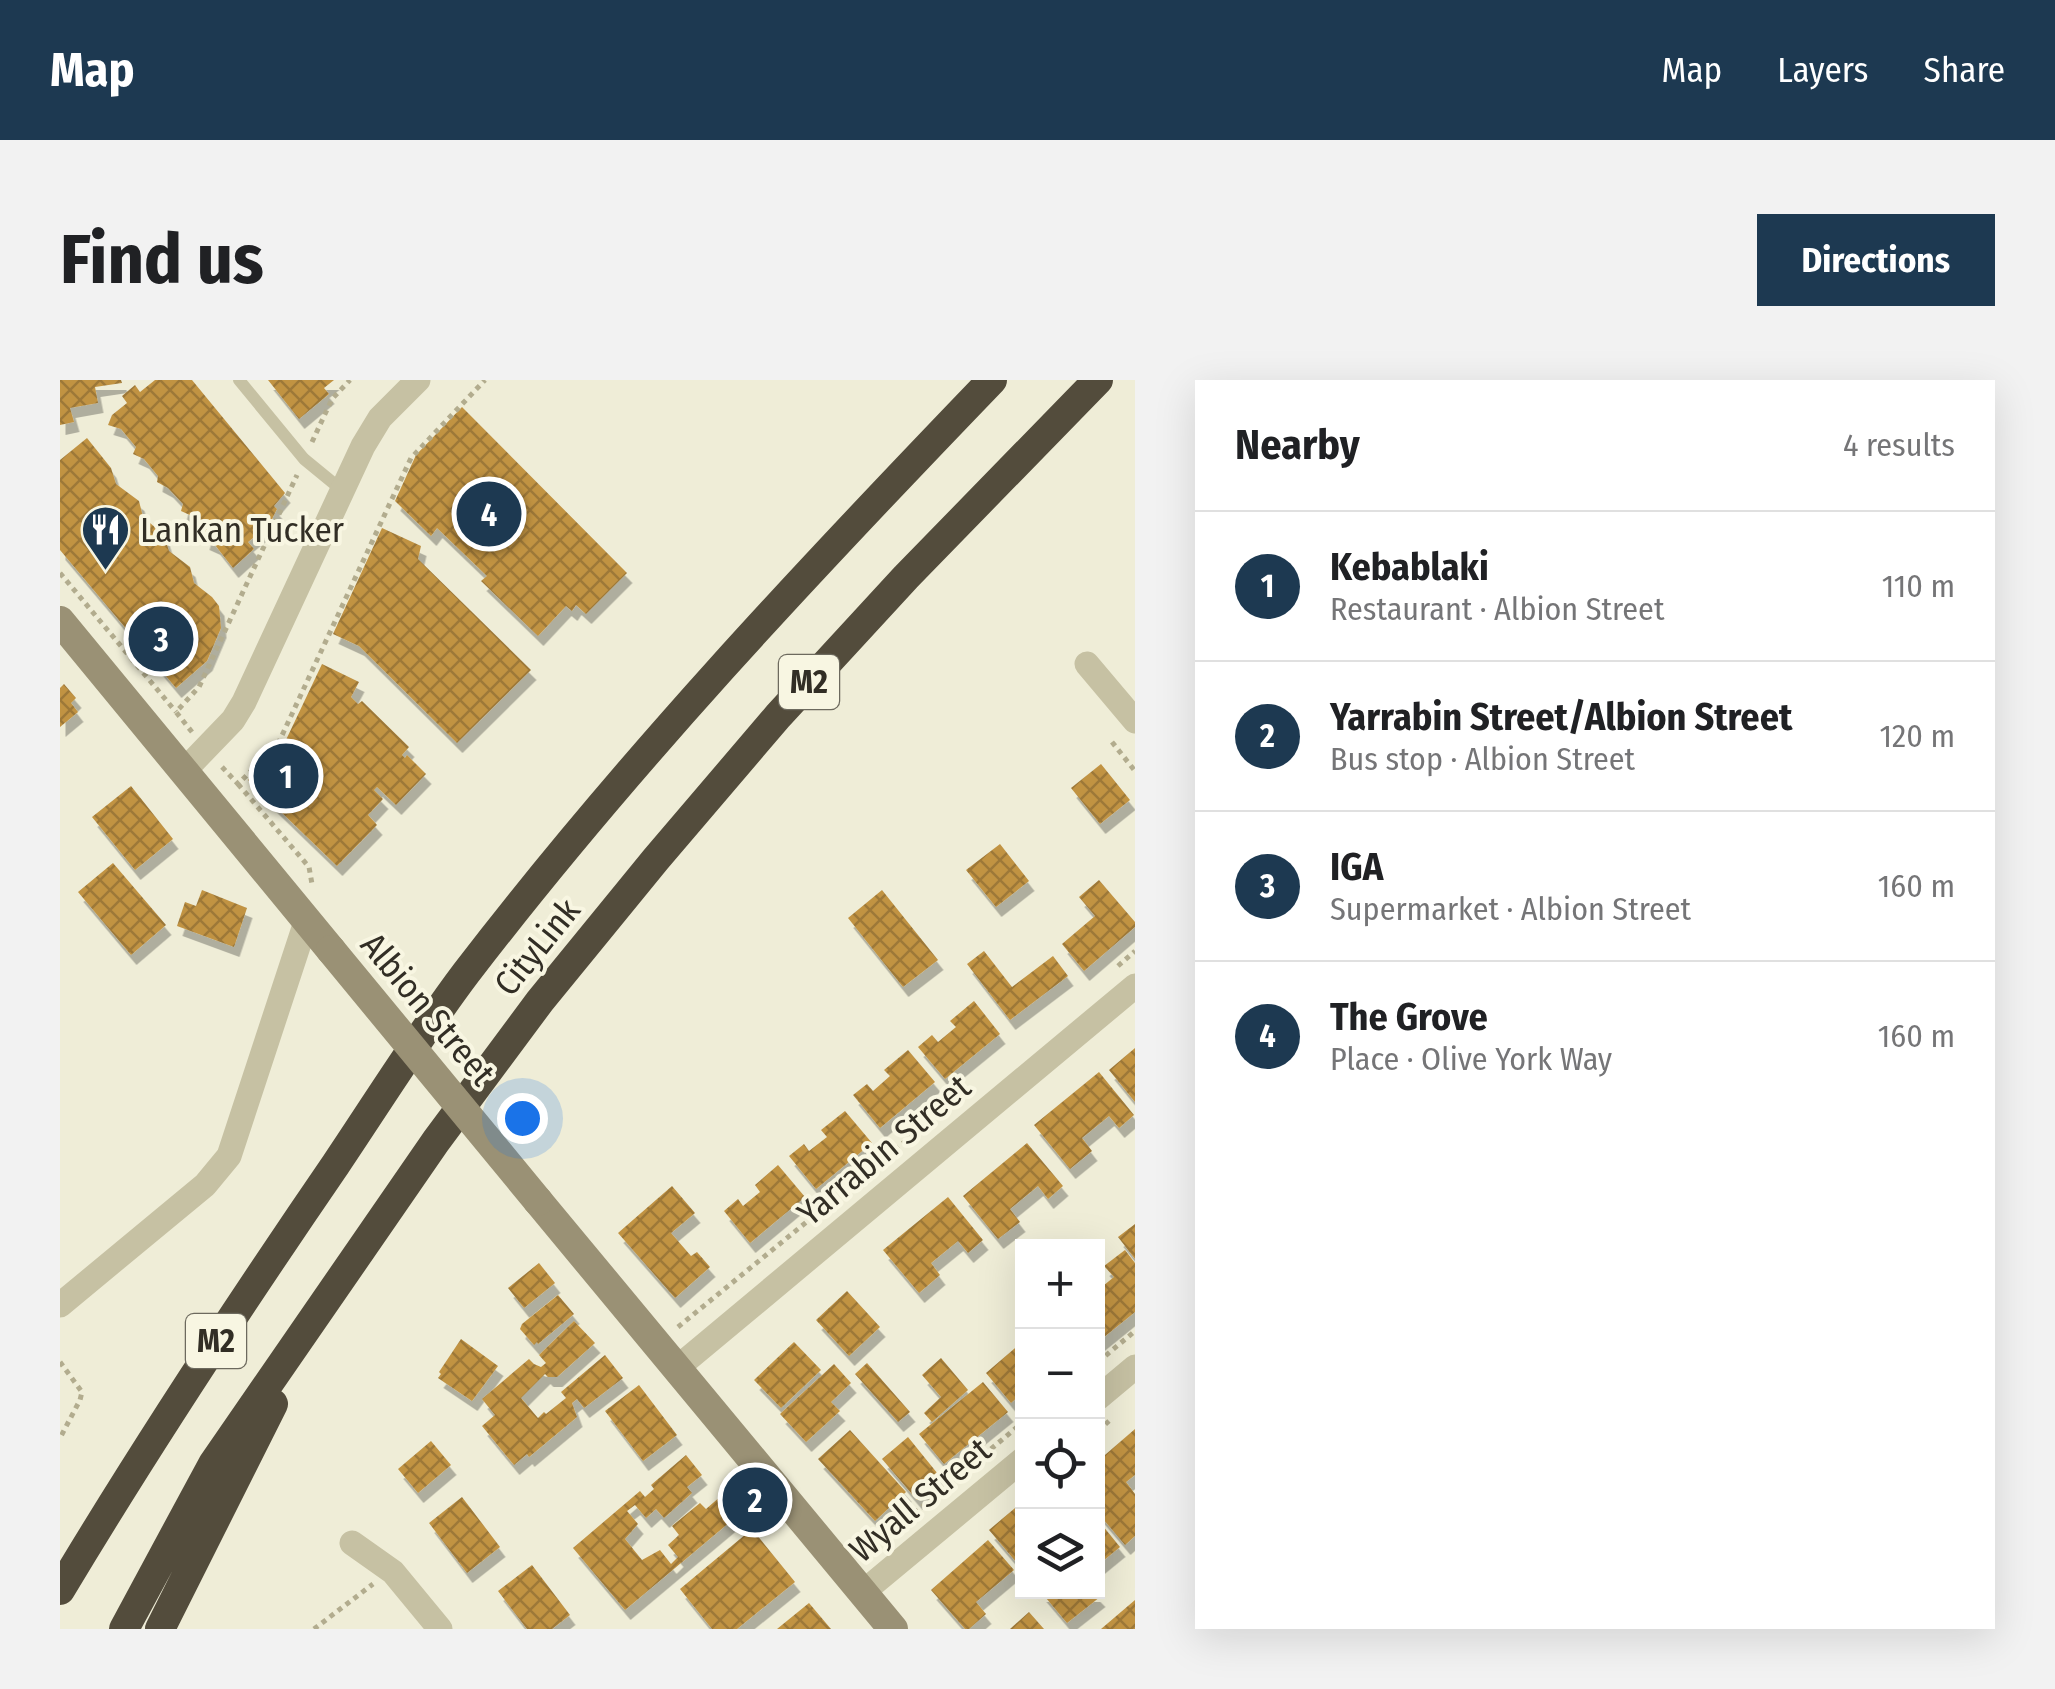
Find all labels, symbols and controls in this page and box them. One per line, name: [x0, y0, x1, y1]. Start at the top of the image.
text: Map: [50, 41, 134, 99]
text: Map: [1662, 49, 1722, 91]
text: Layers: [1777, 49, 1869, 91]
text: Share: [1924, 49, 2005, 91]
button: Directions: [1757, 214, 1995, 306]
text: Find us: [60, 218, 264, 302]
text: Nearby: [1235, 420, 1360, 470]
text: 4 results: [1843, 426, 1955, 464]
pin: 4: [456, 476, 522, 552]
restaurant icon: Lankan Tucker: [79, 504, 131, 572]
place label: Lankan Tucker: [140, 509, 344, 551]
text: Kebablaki: [1330, 544, 1489, 590]
text: 1: [1261, 567, 1274, 605]
text: 110 m: [1882, 567, 1955, 605]
text: Restaurant · Albion Street: [1330, 590, 1664, 628]
pin: 3: [128, 602, 194, 676]
road number: M2: [779, 655, 839, 709]
text: Yarrabin Street/Albion Street: [1330, 694, 1792, 740]
text: 2: [1260, 717, 1275, 755]
text: 120 m: [1880, 717, 1955, 755]
pin: 1: [254, 738, 318, 814]
text: Bus stop · Albion Street: [1330, 740, 1635, 778]
text: IGA: [1330, 844, 1383, 890]
text: 3: [1260, 867, 1275, 905]
text: 160 m: [1878, 867, 1955, 905]
street label: CityLink: [485, 889, 589, 1004]
text: Supermarket · Albion Street: [1330, 890, 1691, 928]
street label: Albion Street: [352, 924, 504, 1094]
text: The Grove: [1330, 994, 1488, 1040]
text: 4: [1259, 1017, 1276, 1055]
text: 160 m: [1878, 1017, 1955, 1055]
text: Place · Olive York Way: [1330, 1040, 1612, 1078]
street label: Yarrabin Street: [789, 1065, 979, 1234]
your location: [497, 1093, 548, 1144]
map controls: [1015, 1239, 1105, 1599]
button: +: [1015, 1239, 1105, 1329]
road number: M2: [186, 1314, 246, 1368]
button: −: [1015, 1329, 1105, 1419]
button: locate: [1015, 1419, 1105, 1509]
street label: Wyall Street: [841, 1429, 999, 1571]
pin: 2: [722, 1462, 788, 1538]
button: layers: [1015, 1509, 1105, 1599]

